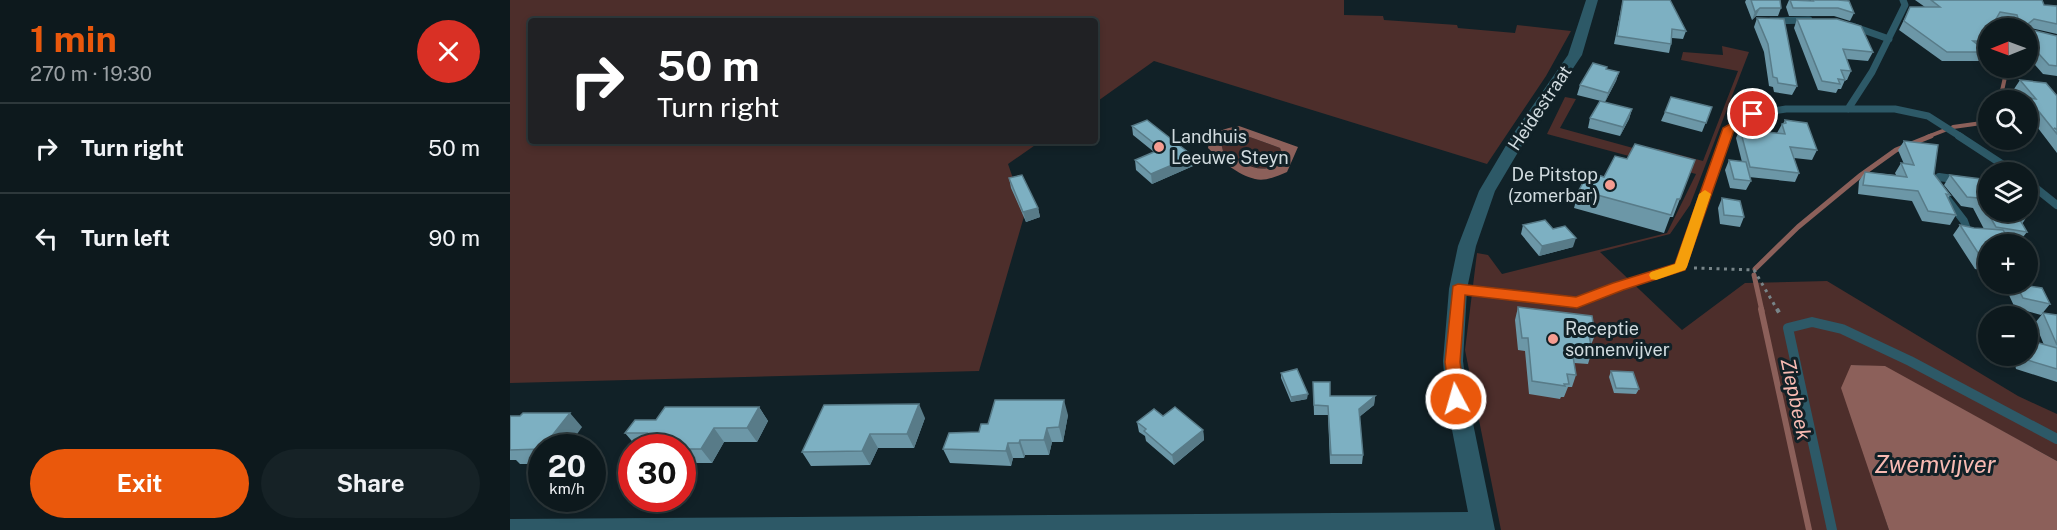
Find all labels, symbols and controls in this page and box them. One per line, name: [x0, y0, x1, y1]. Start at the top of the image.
text: 1 min: [30, 18, 117, 60]
north arrow: [1978, 18, 2038, 78]
map controls: [1978, 18, 2038, 366]
button: close: [417, 20, 480, 83]
text: 50 m: [657, 41, 760, 90]
icon: right: [558, 42, 636, 120]
street label: Heidestraat: [1503, 61, 1576, 154]
text: 270 m · 19:30: [30, 62, 152, 86]
pin: [1727, 88, 1778, 139]
button: search: [1978, 90, 2038, 150]
text: Turn right: [657, 91, 780, 123]
icon: arrive: [1736, 97, 1769, 130]
place label: Landhuis Leeuwe Steyn: [1171, 126, 1289, 168]
icon: right: [30, 132, 63, 165]
text: Turn right: [81, 135, 184, 161]
text: 50 m: [428, 135, 480, 161]
marker: Landhuis Leeuwe Steyn: [1152, 140, 1166, 154]
button: layers: [1978, 162, 2038, 222]
place label: De Pitstop (zomerbar): [1508, 164, 1598, 206]
marker: De Pitstop (zomerbar): [1603, 178, 1617, 192]
icon: left: [30, 222, 63, 255]
text: Turn left: [81, 225, 170, 251]
text: 90 m: [429, 225, 480, 251]
button: +: [1978, 234, 2038, 294]
button: −: [1978, 306, 2038, 366]
place label: Receptie sonnenvijver: [1565, 318, 1670, 360]
marker: Receptie sonnenvijver: [1546, 332, 1560, 346]
water label: Ziepbeek: [1776, 356, 1816, 442]
position arrow: [1424, 367, 1488, 431]
speed limit sign: 30: [618, 434, 696, 512]
text: 20: [548, 448, 586, 484]
button: Exit: [30, 449, 249, 518]
button: Share: [261, 449, 480, 518]
water label: Zwemvijver: [1874, 450, 1997, 478]
text: km/h: [549, 480, 585, 497]

